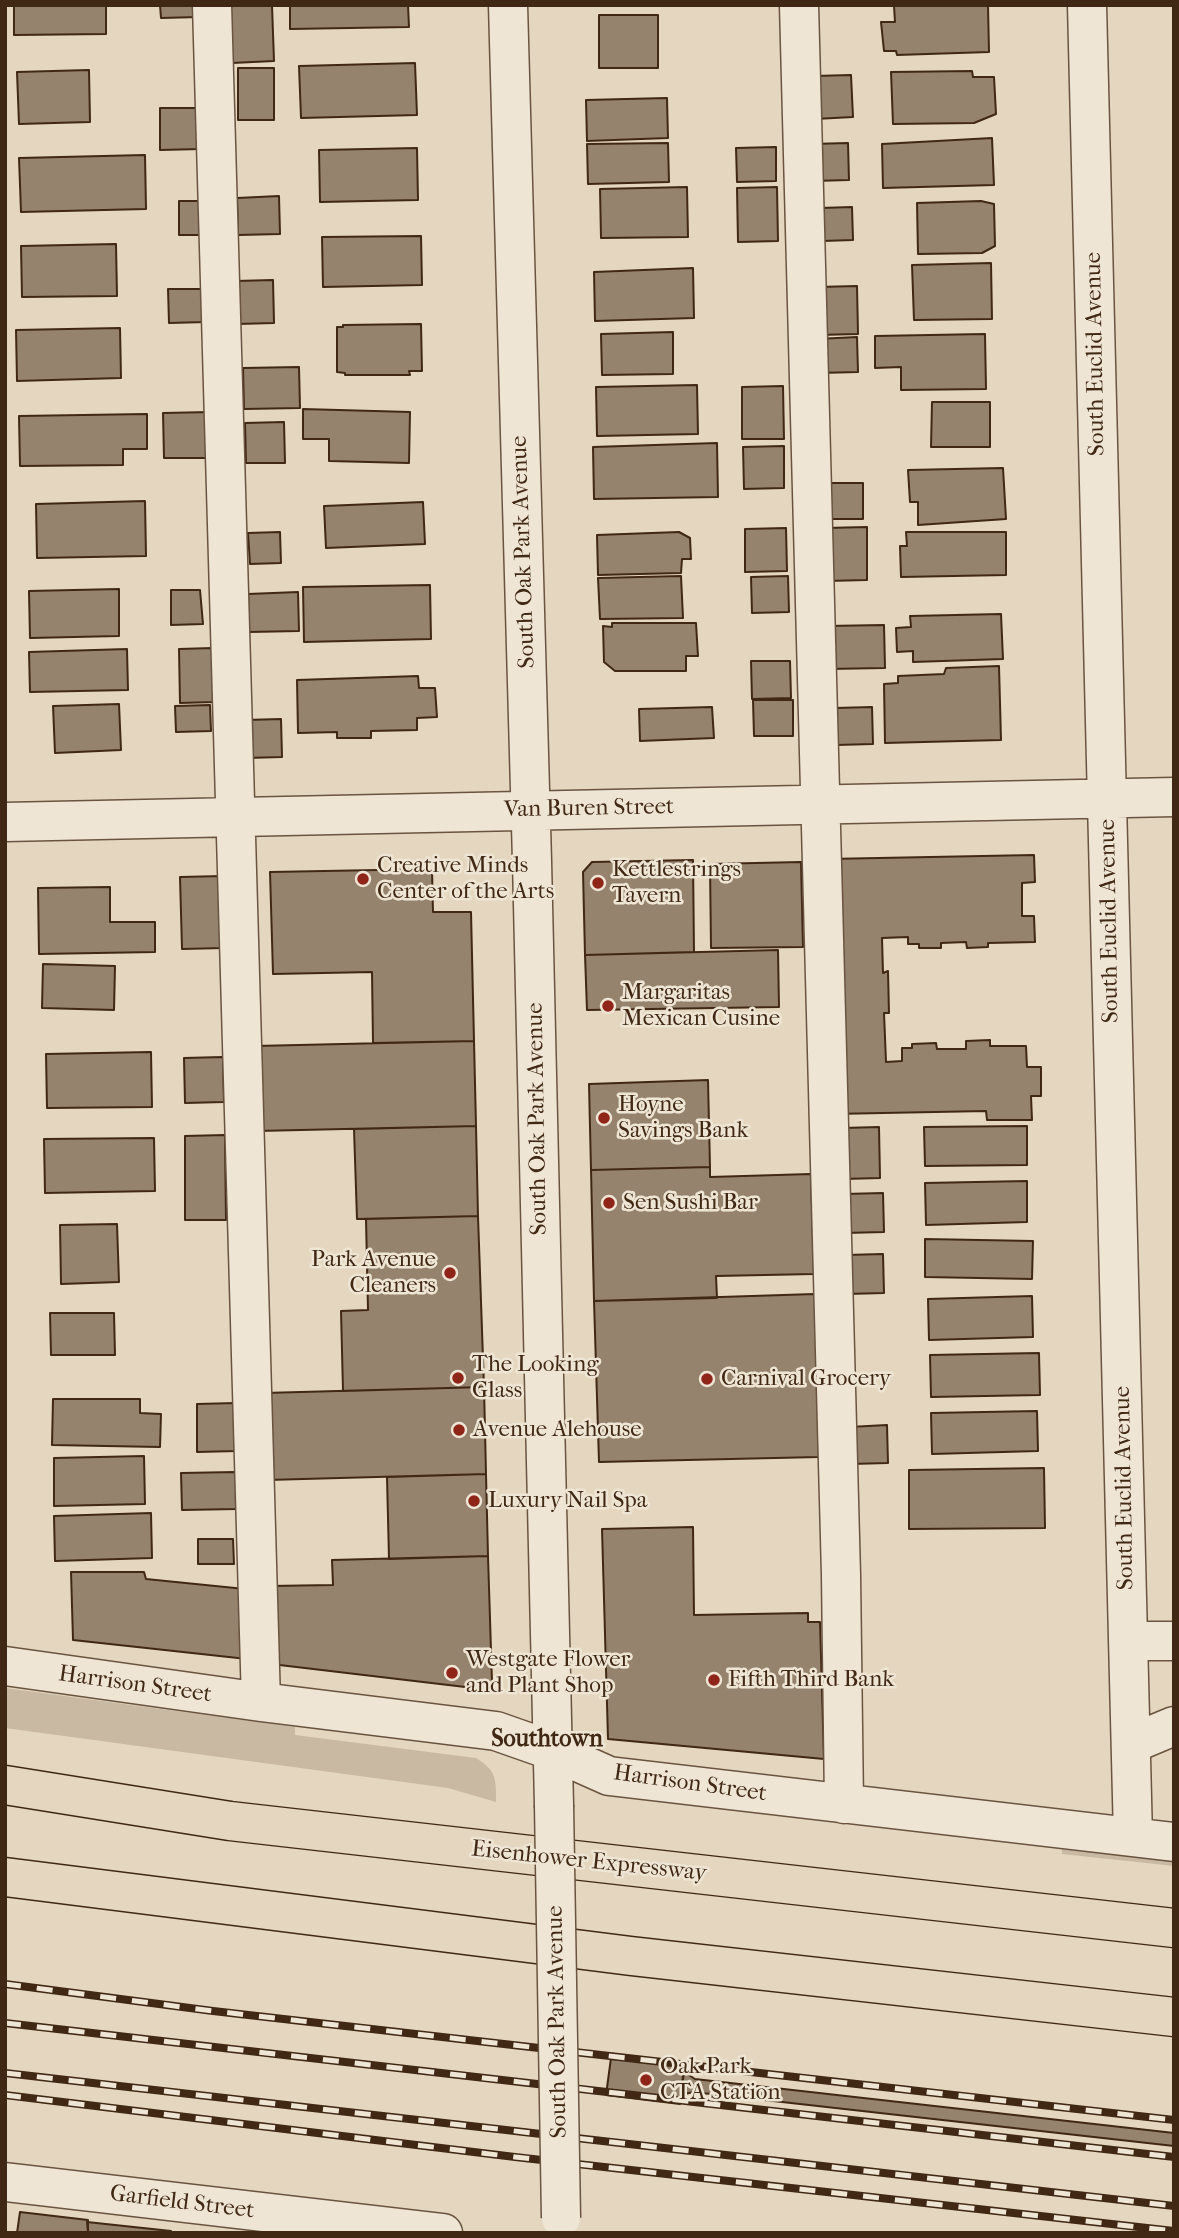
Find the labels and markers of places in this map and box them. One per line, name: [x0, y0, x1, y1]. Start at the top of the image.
place label: Creative Minds Center of the Arts: [377, 852, 554, 906]
place label: Kettlestrings Tavern: [612, 856, 741, 910]
marker: Creative Minds Center of the Arts: [355, 871, 371, 887]
marker: Kettlestrings Tavern: [590, 875, 606, 891]
place label: Margaritas Mexican Cusine: [622, 979, 780, 1033]
marker: Margaritas Mexican Cusine: [600, 998, 616, 1014]
place label: Hoyne Savings Bank: [618, 1091, 748, 1145]
marker: Hoyne Savings Bank: [596, 1110, 612, 1126]
place label: Sen Sushi Bar: [623, 1189, 758, 1217]
marker: Sen Sushi Bar: [601, 1195, 617, 1211]
place label: Park Avenue Cleaners: [311, 1246, 436, 1300]
marker: Park Avenue Cleaners: [442, 1265, 458, 1281]
place label: The Looking Glass: [472, 1351, 599, 1405]
place label: Carnival Grocery: [721, 1365, 891, 1393]
marker: The Looking Glass: [450, 1370, 466, 1386]
marker: Carnival Grocery: [699, 1371, 715, 1387]
place label: Avenue Alehouse: [473, 1416, 642, 1444]
marker: Avenue Alehouse: [451, 1422, 467, 1438]
place label: Luxury Nail Spa: [488, 1487, 647, 1515]
marker: Luxury Nail Spa: [466, 1493, 482, 1509]
place label: Westgate Flower and Plant Shop: [466, 1646, 630, 1700]
marker: Westgate Flower and Plant Shop: [444, 1665, 460, 1681]
place label: Fifth Third Bank: [728, 1666, 894, 1694]
marker: Fifth Third Bank: [706, 1672, 722, 1688]
place label: Oak Park CTA Station: [660, 2053, 781, 2107]
marker: Oak Park CTA Station: [638, 2072, 654, 2088]

